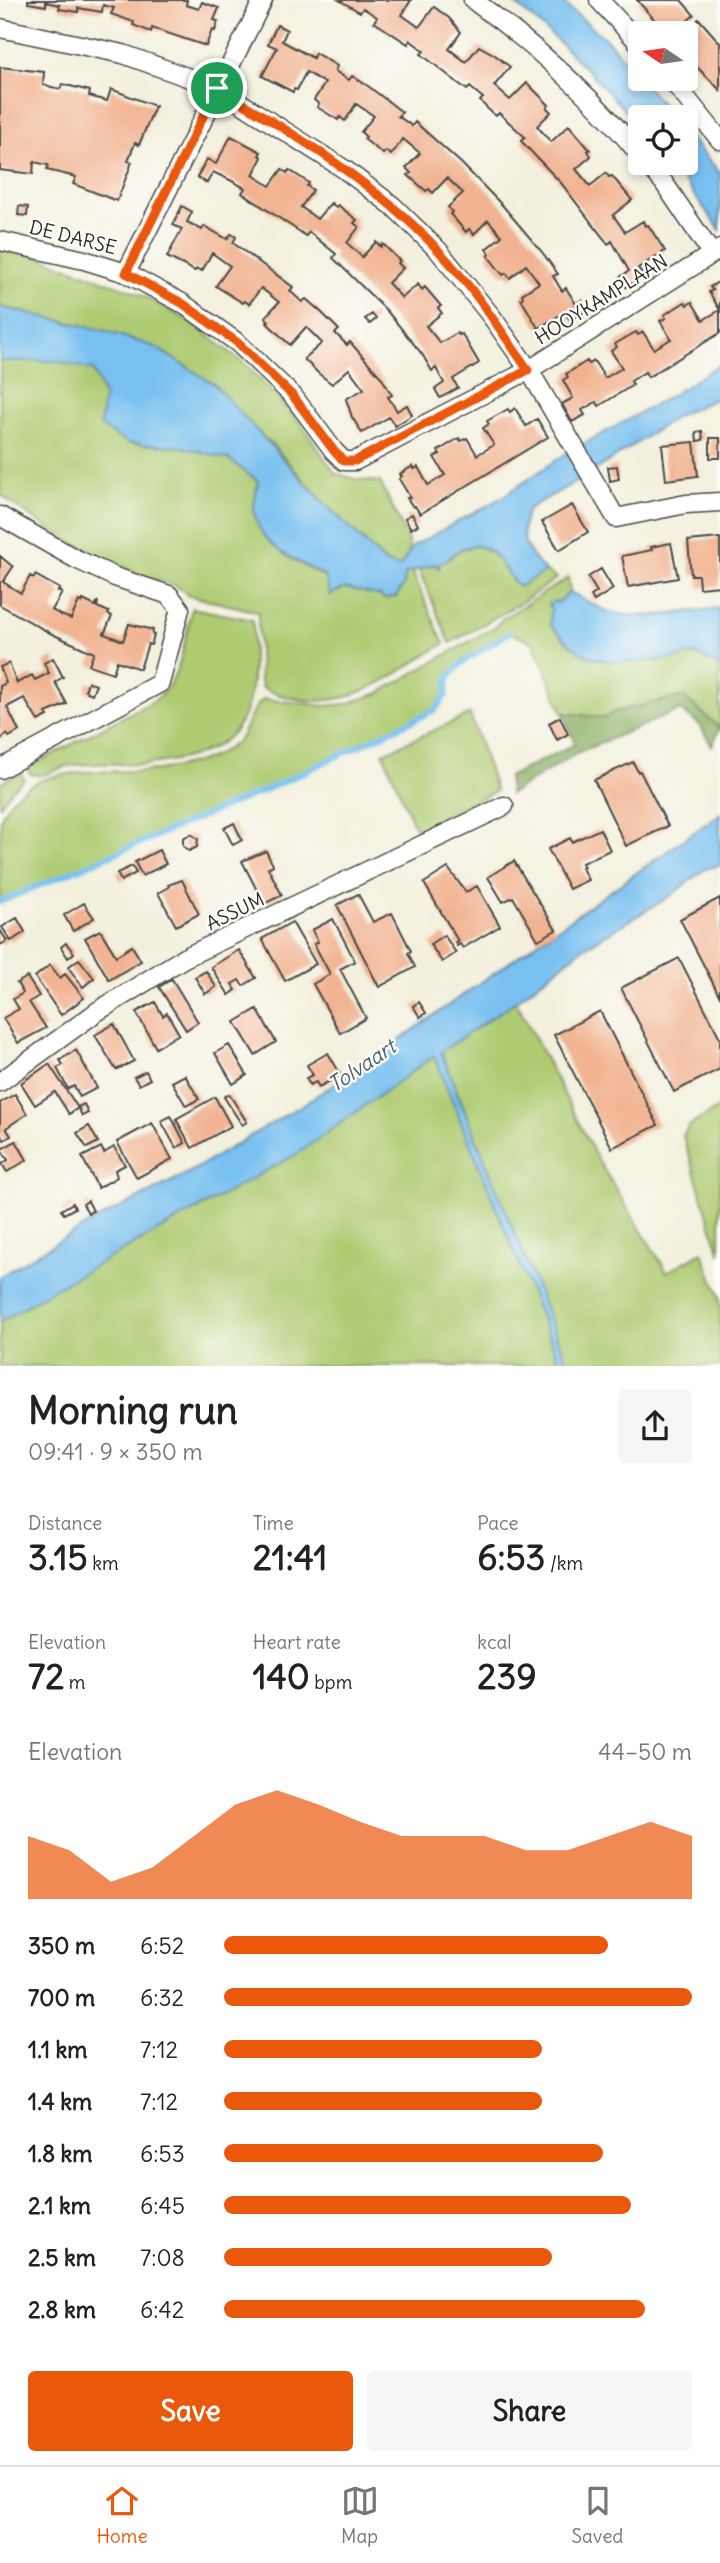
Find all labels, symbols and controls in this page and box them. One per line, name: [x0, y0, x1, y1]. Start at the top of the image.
north arrow: [628, 21, 698, 91]
map controls: [628, 21, 698, 175]
pin: [187, 58, 247, 118]
icon: arrive: [198, 69, 236, 107]
button: locate: [628, 105, 698, 175]
street label: DE DARSE: [27, 215, 119, 259]
street label: HOOYKAMPLAAN: [530, 249, 672, 349]
street label: ASSUM: [202, 887, 268, 935]
water label: Tolvaart: [323, 1032, 403, 1098]
text: Morning run: [28, 1387, 238, 1434]
button: share: [618, 1389, 692, 1463]
text: 09:41 · 9 × 350 m: [28, 1437, 203, 1466]
text: Distance: [28, 1511, 102, 1535]
text: Time: [253, 1511, 294, 1535]
text: Pace: [477, 1511, 519, 1535]
text: 3.15: [28, 1535, 88, 1579]
text: 21:41: [253, 1535, 327, 1579]
text: 6:53: [477, 1535, 545, 1579]
text: km: [88, 1551, 119, 1575]
text: /km: [545, 1551, 583, 1575]
text: Elevation: [28, 1630, 106, 1654]
text: Heart rate: [253, 1630, 341, 1654]
text: kcal: [477, 1630, 512, 1654]
text: 72: [28, 1654, 64, 1698]
text: 140: [253, 1654, 310, 1698]
text: 239: [477, 1654, 537, 1698]
text: m: [64, 1670, 86, 1694]
text: bpm: [310, 1670, 352, 1694]
text: Elevation: [28, 1737, 122, 1766]
text: 44–50 m: [598, 1737, 692, 1766]
text: 350 m: [28, 1931, 95, 1960]
text: 6:52: [140, 1931, 184, 1960]
text: 700 m: [28, 1983, 95, 2012]
text: 6:32: [140, 1983, 184, 2012]
text: 1.1 km: [28, 2035, 87, 2064]
text: 7:12: [140, 2035, 178, 2064]
text: 1.4 km: [28, 2087, 92, 2116]
text: 7:12: [140, 2087, 178, 2116]
text: 1.8 km: [28, 2139, 93, 2168]
text: 6:53: [140, 2139, 185, 2168]
text: 2.1 km: [28, 2191, 91, 2220]
text: 6:45: [140, 2191, 185, 2220]
text: 2.5 km: [28, 2243, 96, 2272]
text: 7:08: [140, 2243, 185, 2272]
text: 2.8 km: [28, 2295, 96, 2324]
text: 6:42: [140, 2295, 184, 2324]
button: Save: [28, 2371, 353, 2451]
button: Share: [367, 2371, 692, 2451]
tab: Home: [96, 2482, 148, 2548]
tab: Map: [341, 2482, 379, 2548]
tab: Saved: [572, 2482, 624, 2548]

